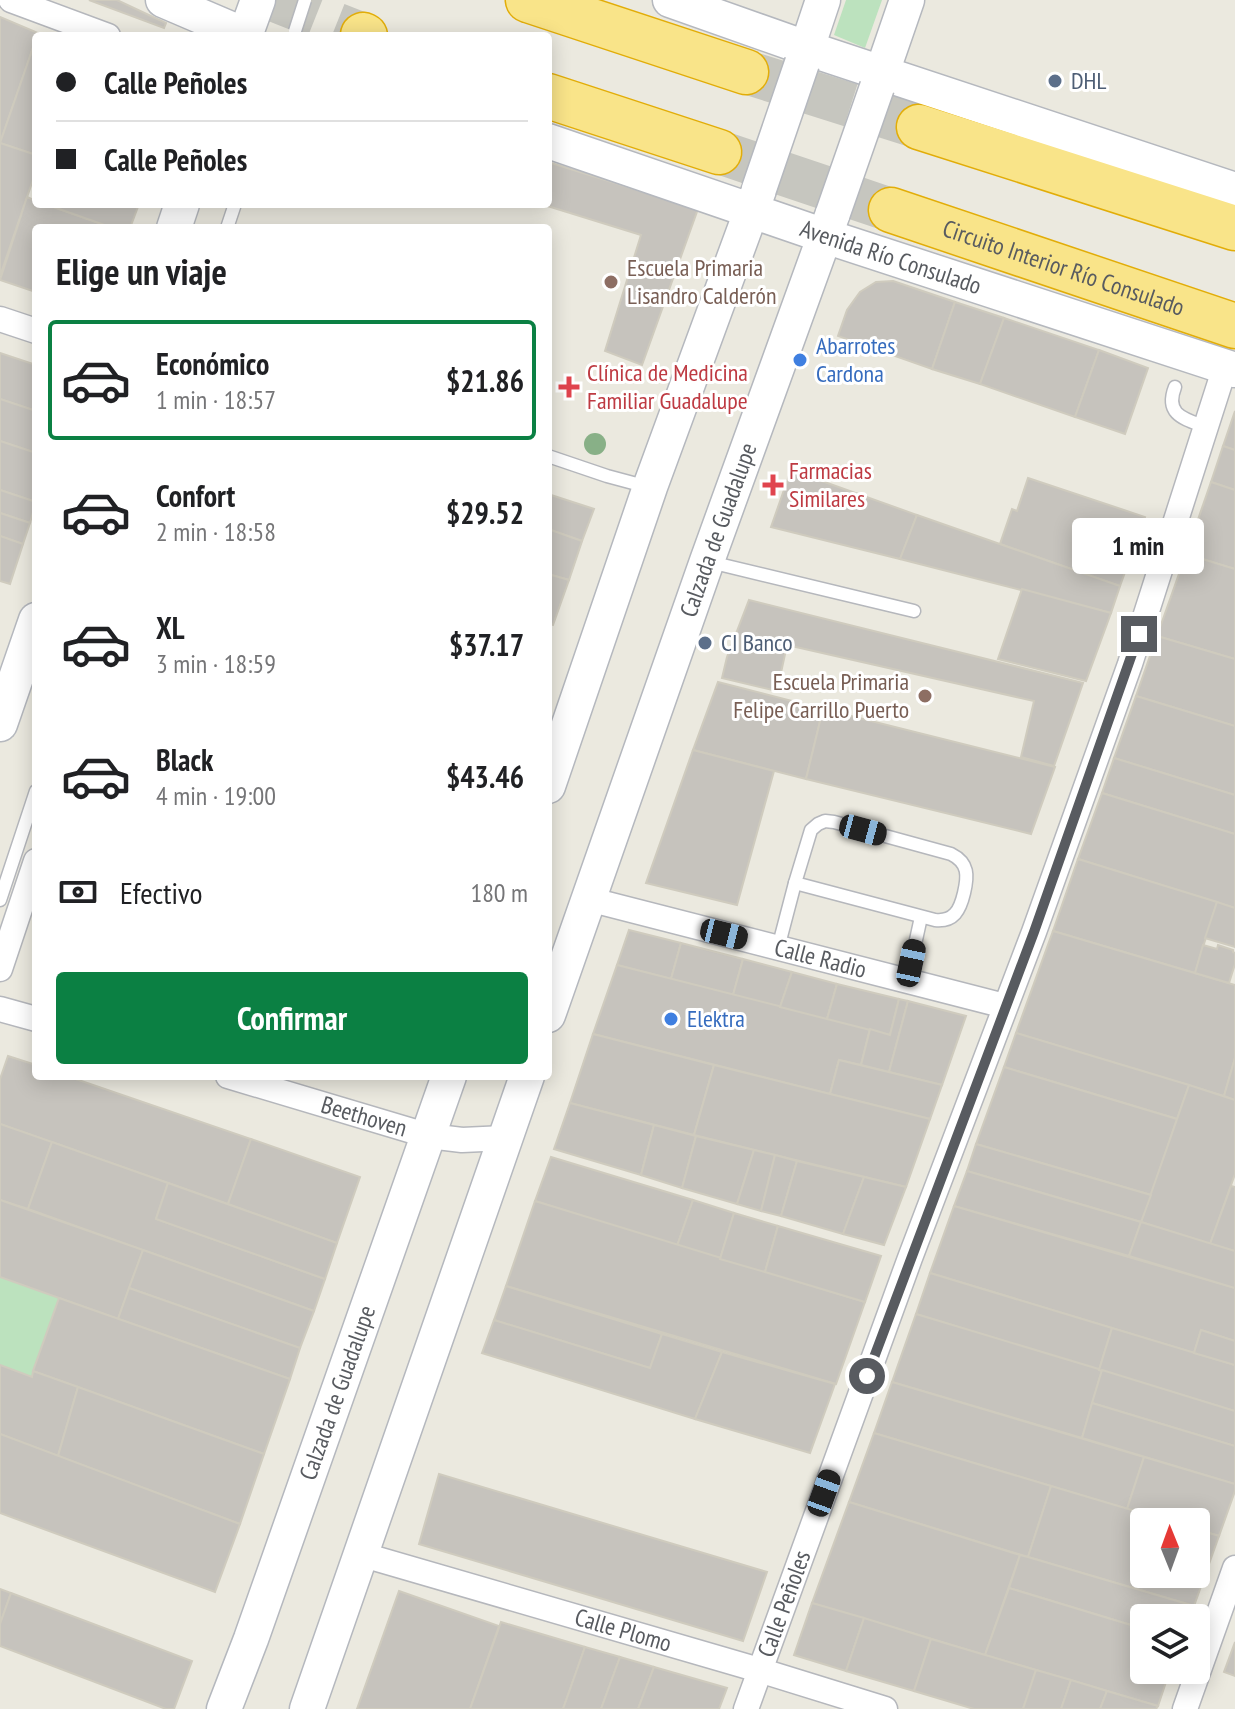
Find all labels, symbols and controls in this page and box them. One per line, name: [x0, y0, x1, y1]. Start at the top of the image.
text: Calle Peñoles: [104, 63, 247, 102]
place label: DHL: [1071, 65, 1106, 96]
marker: DHL: [1046, 72, 1064, 90]
text: Calle Peñoles: [104, 140, 247, 179]
street label: Avenida Río Consulado: [796, 213, 985, 301]
street label: Circuito Interior Río Consulado: [939, 213, 1189, 323]
text: Elige un viaje: [56, 248, 227, 295]
place label: Escuela Primaria Lisandro Calderón: [627, 252, 777, 311]
marker: Escuela Primaria Lisandro Calderón: [602, 273, 620, 291]
place label: Abarrotes Cardona: [816, 330, 895, 389]
icon: car: [60, 344, 132, 416]
text: Económico: [156, 344, 269, 383]
marker: Abarrotes Cardona: [791, 351, 809, 369]
place label: Clínica de Medicina Familiar Guadalupe: [587, 357, 748, 416]
text: $21.86: [446, 361, 524, 400]
marker: Clínica de Medicina Familiar Guadalupe: [558, 376, 580, 398]
text: 1 min · 18:57: [156, 383, 276, 416]
street label: Calzada de Guadalupe: [673, 439, 763, 621]
place label: Farmacias Similares: [789, 455, 872, 514]
icon: car: [60, 476, 132, 548]
text: Confort: [156, 476, 235, 515]
marker: Farmacias Similares: [764, 476, 782, 494]
text: $29.52: [446, 493, 524, 532]
text: 2 min · 18:58: [156, 515, 276, 548]
callout: 1 min: [1073, 518, 1205, 574]
text: 1 min: [1112, 529, 1164, 562]
icon: car: [60, 608, 132, 680]
text: XL: [156, 608, 185, 647]
route end: [1121, 616, 1157, 652]
text: $37.17: [449, 625, 524, 664]
place label: CI Banco: [721, 627, 793, 658]
marker: CI Banco: [696, 634, 714, 652]
text: 3 min · 18:59: [156, 647, 276, 680]
place label: Escuela Primaria Felipe Carrillo Puerto: [733, 666, 909, 725]
marker: Escuela Primaria Felipe Carrillo Puerto: [916, 687, 934, 705]
icon: car: [60, 740, 132, 812]
text: Black: [156, 740, 213, 779]
text: $43.46: [446, 757, 524, 796]
text: 4 min · 19:00: [156, 779, 276, 812]
car: [837, 812, 889, 848]
icon: cash: [56, 870, 100, 914]
text: Efectivo: [120, 873, 203, 912]
text: 180 m: [470, 876, 528, 909]
car: [698, 917, 750, 951]
street label: Calle Radio: [771, 932, 870, 985]
car: [894, 937, 928, 989]
button: Confirmar: [56, 972, 528, 1064]
place label: Elektra: [687, 1003, 745, 1034]
marker: Elektra: [662, 1010, 680, 1028]
street label: Beethoven: [318, 1089, 411, 1144]
street label: Calzada de Guadalupe: [292, 1301, 382, 1484]
route start: [849, 1358, 885, 1394]
car: [805, 1466, 843, 1520]
north arrow: [1130, 1508, 1210, 1588]
map controls: [1130, 1508, 1210, 1684]
street label: Calle Peñoles: [750, 1546, 817, 1661]
street label: Calle Plomo: [571, 1601, 675, 1659]
button: layers: [1130, 1604, 1210, 1684]

